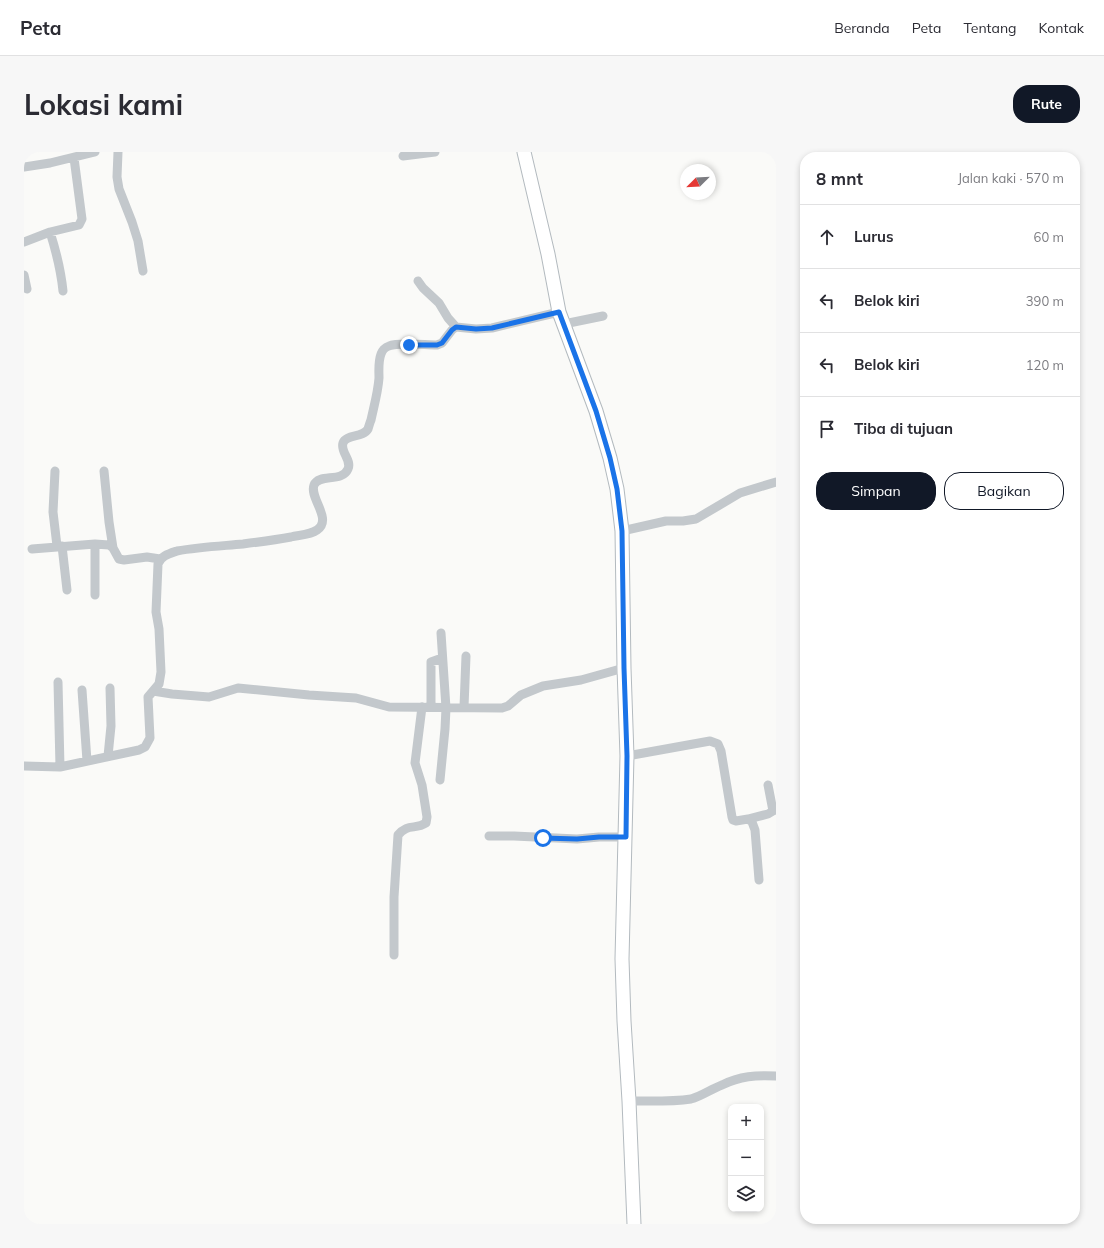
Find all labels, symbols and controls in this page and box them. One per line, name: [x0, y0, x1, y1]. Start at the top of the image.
text: Peta: [20, 16, 62, 40]
text: Beranda: [834, 19, 890, 37]
text: Peta: [912, 19, 941, 37]
text: Tentang: [963, 19, 1017, 37]
text: Kontak: [1039, 19, 1084, 37]
button: Rute: [1013, 85, 1080, 123]
text: Lokasi kami: [24, 87, 183, 122]
north arrow: [680, 164, 716, 200]
text: 8 mnt: [816, 168, 863, 189]
text: Jalan kaki · 570 m: [958, 170, 1064, 186]
icon: ahead: [816, 226, 838, 248]
text: Lurus: [854, 227, 894, 246]
text: 60 m: [1034, 229, 1064, 245]
icon: left: [816, 290, 838, 312]
text: Belok kiri: [854, 291, 920, 310]
text: 390 m: [1026, 293, 1064, 309]
route end: [400, 336, 418, 354]
icon: left: [816, 354, 838, 376]
text: Belok kiri: [854, 355, 920, 374]
text: 120 m: [1026, 357, 1064, 373]
icon: arrive: [816, 418, 838, 440]
text: Tiba di tujuan: [854, 419, 953, 438]
button: Simpan: [816, 472, 936, 510]
button: Bagikan: [944, 472, 1064, 510]
route start: [534, 829, 552, 847]
map controls: [728, 1104, 764, 1212]
button: +: [728, 1104, 764, 1140]
button: −: [728, 1140, 764, 1176]
button: layers: [728, 1176, 764, 1212]

